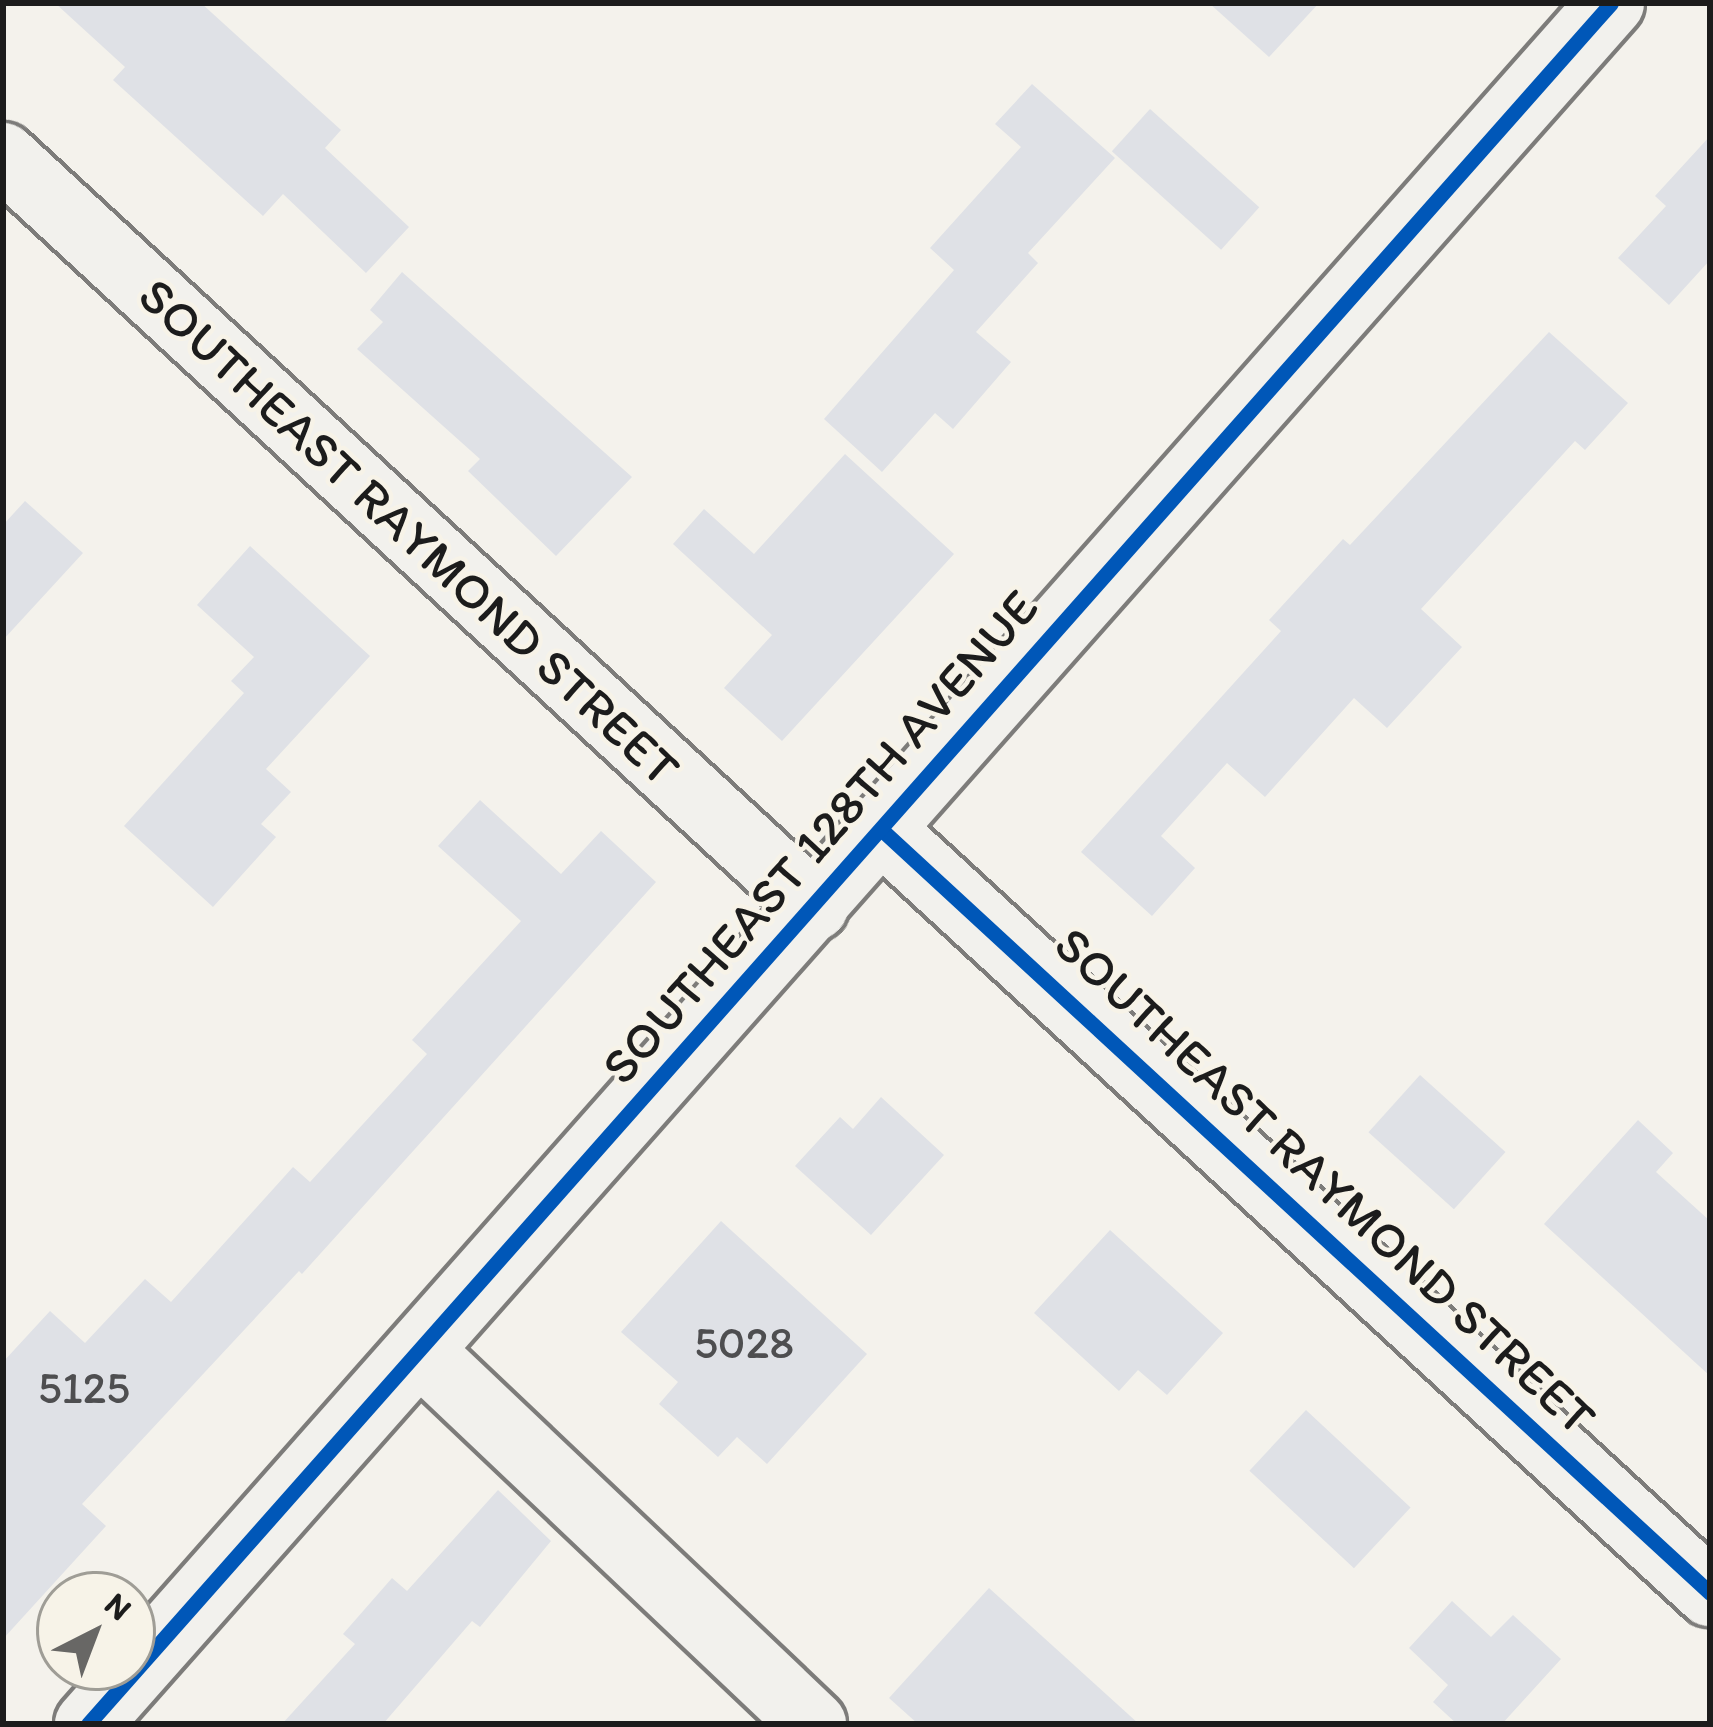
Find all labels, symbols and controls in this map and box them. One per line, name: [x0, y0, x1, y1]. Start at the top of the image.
street label: SOUTHEAST RAYMOND STREET: [127, 266, 691, 798]
street label: SOUTHEAST 128TH AVENUE: [589, 578, 1051, 1096]
street label: SOUTHEAST RAYMOND STREET: [1043, 915, 1607, 1447]
house number: 5028: [694, 1316, 794, 1370]
house number: 5125: [38, 1361, 130, 1415]
north arrow: [36, 1571, 156, 1691]
text: N: [97, 1584, 140, 1628]

